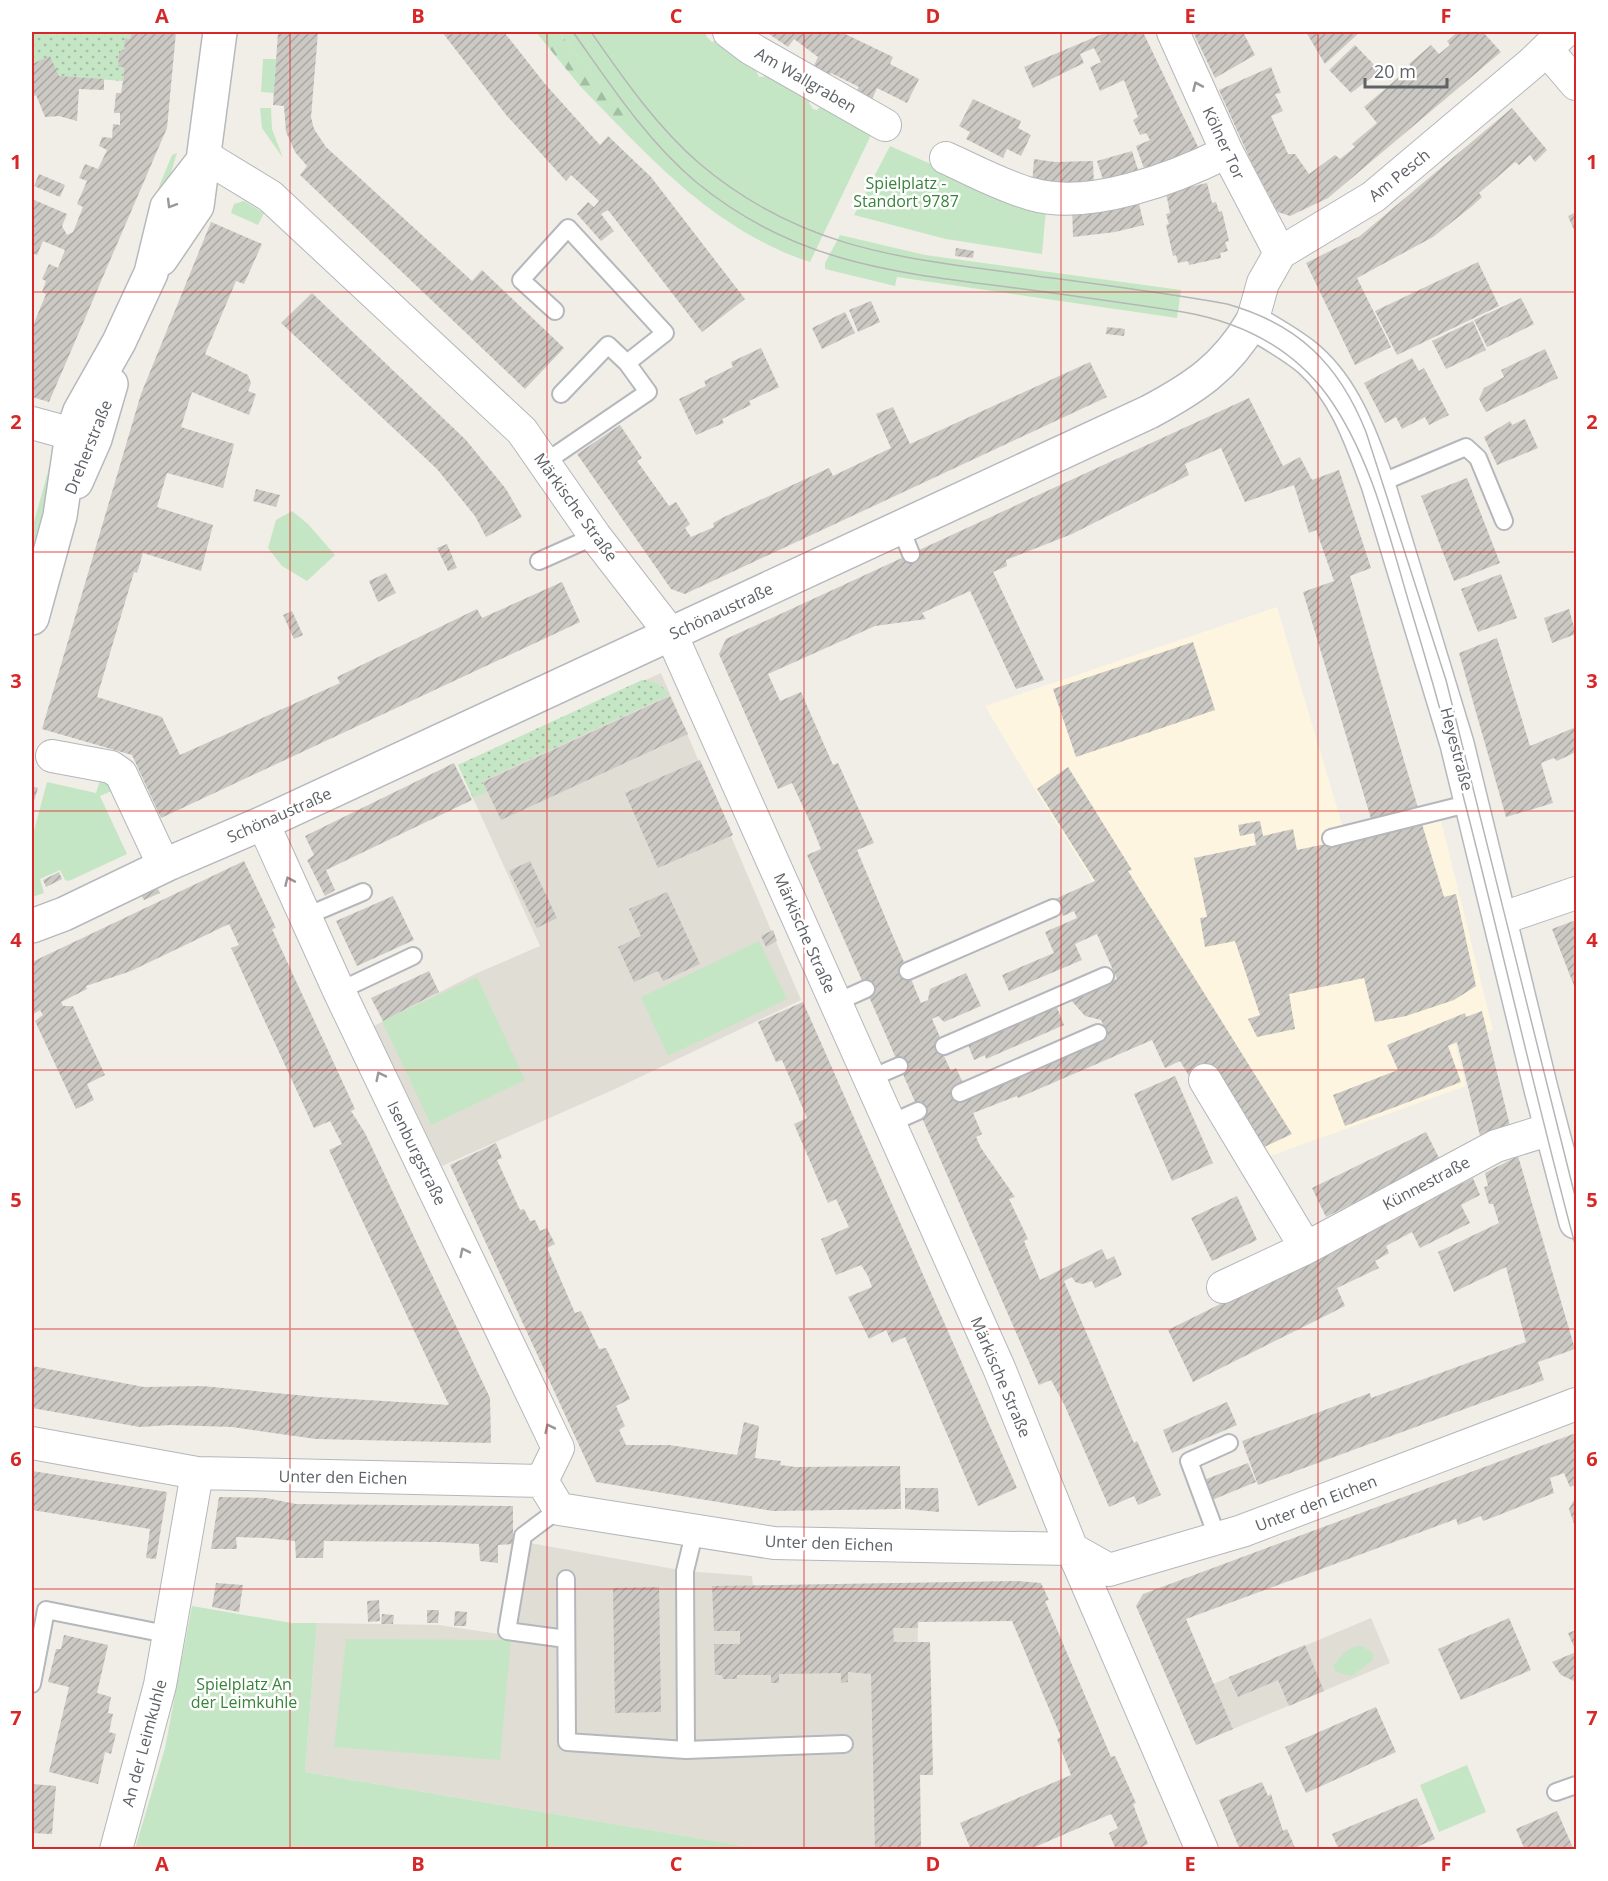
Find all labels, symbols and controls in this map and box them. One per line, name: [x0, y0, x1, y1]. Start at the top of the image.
text: A: [155, 2, 169, 29]
text: B: [411, 2, 425, 29]
text: C: [670, 2, 683, 29]
text: D: [926, 2, 940, 29]
text: E: [1184, 2, 1196, 29]
text: F: [1441, 2, 1451, 29]
street label: Am Wallgraben: [751, 42, 861, 118]
scale bar: [1365, 51, 1448, 89]
text: 20 m: [1374, 59, 1416, 83]
one-way arrow: [1193, 82, 1205, 93]
street label: Kölner Tor: [1198, 103, 1251, 183]
street label: Am Pesch: [1364, 144, 1434, 206]
text: 1: [10, 148, 22, 175]
text: 1: [1586, 148, 1598, 175]
park label: Spielplatz - Standort 9787: [853, 172, 959, 212]
one-way arrow: [167, 198, 179, 208]
street label: Dreherstraße: [59, 396, 117, 498]
text: 2: [10, 408, 22, 435]
text: 2: [1586, 408, 1598, 435]
street label: Märkische Straße: [529, 448, 623, 566]
street label: Schönaustraße: [666, 577, 776, 645]
text: 3: [10, 667, 22, 694]
text: 3: [1586, 667, 1598, 694]
street label: Heyestraße: [1435, 705, 1479, 793]
street label: Schönaustraße: [223, 782, 335, 848]
street label: Märkische Straße: [769, 869, 841, 997]
one-way arrow: [284, 876, 296, 887]
text: 4: [10, 926, 22, 953]
text: 4: [1586, 926, 1598, 953]
one-way arrow: [376, 1072, 387, 1083]
street label: Isenburgstraße: [382, 1097, 452, 1209]
street label: Künnestraße: [1378, 1151, 1474, 1215]
text: 5: [10, 1186, 22, 1213]
text: 5: [1586, 1186, 1598, 1213]
one-way arrow: [460, 1248, 472, 1259]
street label: Märkische Straße: [966, 1313, 1036, 1441]
one-way arrow: [544, 1424, 556, 1435]
text: 6: [10, 1445, 22, 1472]
text: 6: [1586, 1445, 1598, 1472]
street label: Unter den Eichen: [278, 1465, 408, 1489]
street label: Unter den Eichen: [1252, 1470, 1380, 1536]
street label: Unter den Eichen: [764, 1530, 894, 1556]
park label: Spielplatz An der Leimkuhle: [191, 1673, 297, 1713]
street label: An der Leimkuhle: [116, 1677, 172, 1809]
text: 7: [10, 1704, 22, 1731]
text: 7: [1586, 1704, 1598, 1731]
text: A: [155, 1850, 169, 1877]
text: B: [411, 1850, 425, 1877]
text: C: [670, 1850, 683, 1877]
text: D: [926, 1850, 940, 1877]
text: E: [1184, 1850, 1196, 1877]
text: F: [1441, 1850, 1451, 1877]

